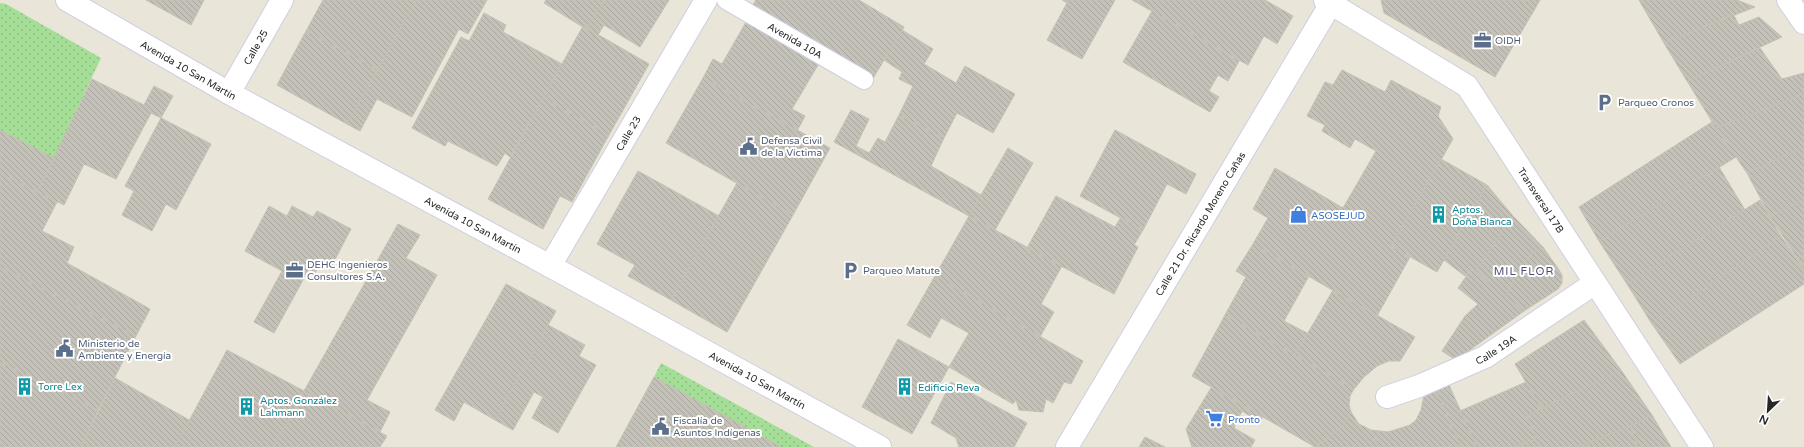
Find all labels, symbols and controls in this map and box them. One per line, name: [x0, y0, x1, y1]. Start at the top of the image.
street label: Avenida 10A: [765, 20, 824, 62]
street label: Calle 25: [241, 28, 271, 67]
office icon: OIDH: [1472, 30, 1492, 50]
place label: OIDH: [1495, 35, 1521, 47]
street label: Avenida 10 San Martín: [138, 38, 238, 103]
parking icon: Parqueo Cronos: [1595, 92, 1615, 112]
place label: Parqueo Cronos: [1618, 97, 1694, 109]
street label: Calle 23: [614, 114, 644, 153]
place label: Defensa Civil de la Víctima: [761, 135, 822, 159]
public building icon: Defensa Civil de la Víctima: [738, 136, 758, 156]
street label: Calle 21 Dr. Ricardo Moreno Cañas: [1153, 150, 1248, 298]
street label: Transversal 17B: [1515, 166, 1566, 236]
street label: Avenida 10 San Martín: [422, 194, 523, 256]
place label: Aptos. Doña Blanca: [1452, 204, 1512, 228]
shop icon: ASOSEJUD: [1288, 205, 1308, 225]
building icon: Aptos. Doña Blanca: [1429, 205, 1449, 225]
place label: ASOSEJUD: [1311, 210, 1365, 222]
place label: DEHC Ingenieros Consultores S.A.: [307, 259, 388, 283]
office icon: DEHC Ingenieros Consultores S.A.: [284, 260, 304, 280]
parking icon: Parqueo Matute: [840, 260, 860, 280]
place label: Parqueo Matute: [863, 265, 940, 277]
district label: MIL FLOR: [1494, 265, 1554, 278]
street label: Calle 19A: [1474, 333, 1519, 367]
place label: Ministerio de Ambiente y Energía: [78, 338, 171, 362]
public building icon: Ministerio de Ambiente y Energía: [55, 339, 75, 359]
street label: Avenida 10 San Martín: [707, 349, 807, 412]
building icon: Torre Lex: [15, 376, 35, 396]
building icon: Edificio Reva: [895, 377, 915, 397]
place label: Torre Lex: [38, 381, 82, 393]
place label: Edificio Reva: [918, 382, 980, 394]
north arrow: [1748, 391, 1788, 431]
place label: Aptos. González Lahmann: [260, 395, 337, 419]
building icon: Aptos. González Lahmann: [237, 396, 257, 416]
supermarket icon: Pronto: [1205, 409, 1225, 429]
text: N: [1757, 412, 1771, 427]
place label: Pronto: [1228, 414, 1260, 426]
place label: Fiscalía de Asuntos Indígenas: [673, 415, 761, 439]
public building icon: Fiscalía de Asuntos Indígenas: [650, 416, 670, 436]

